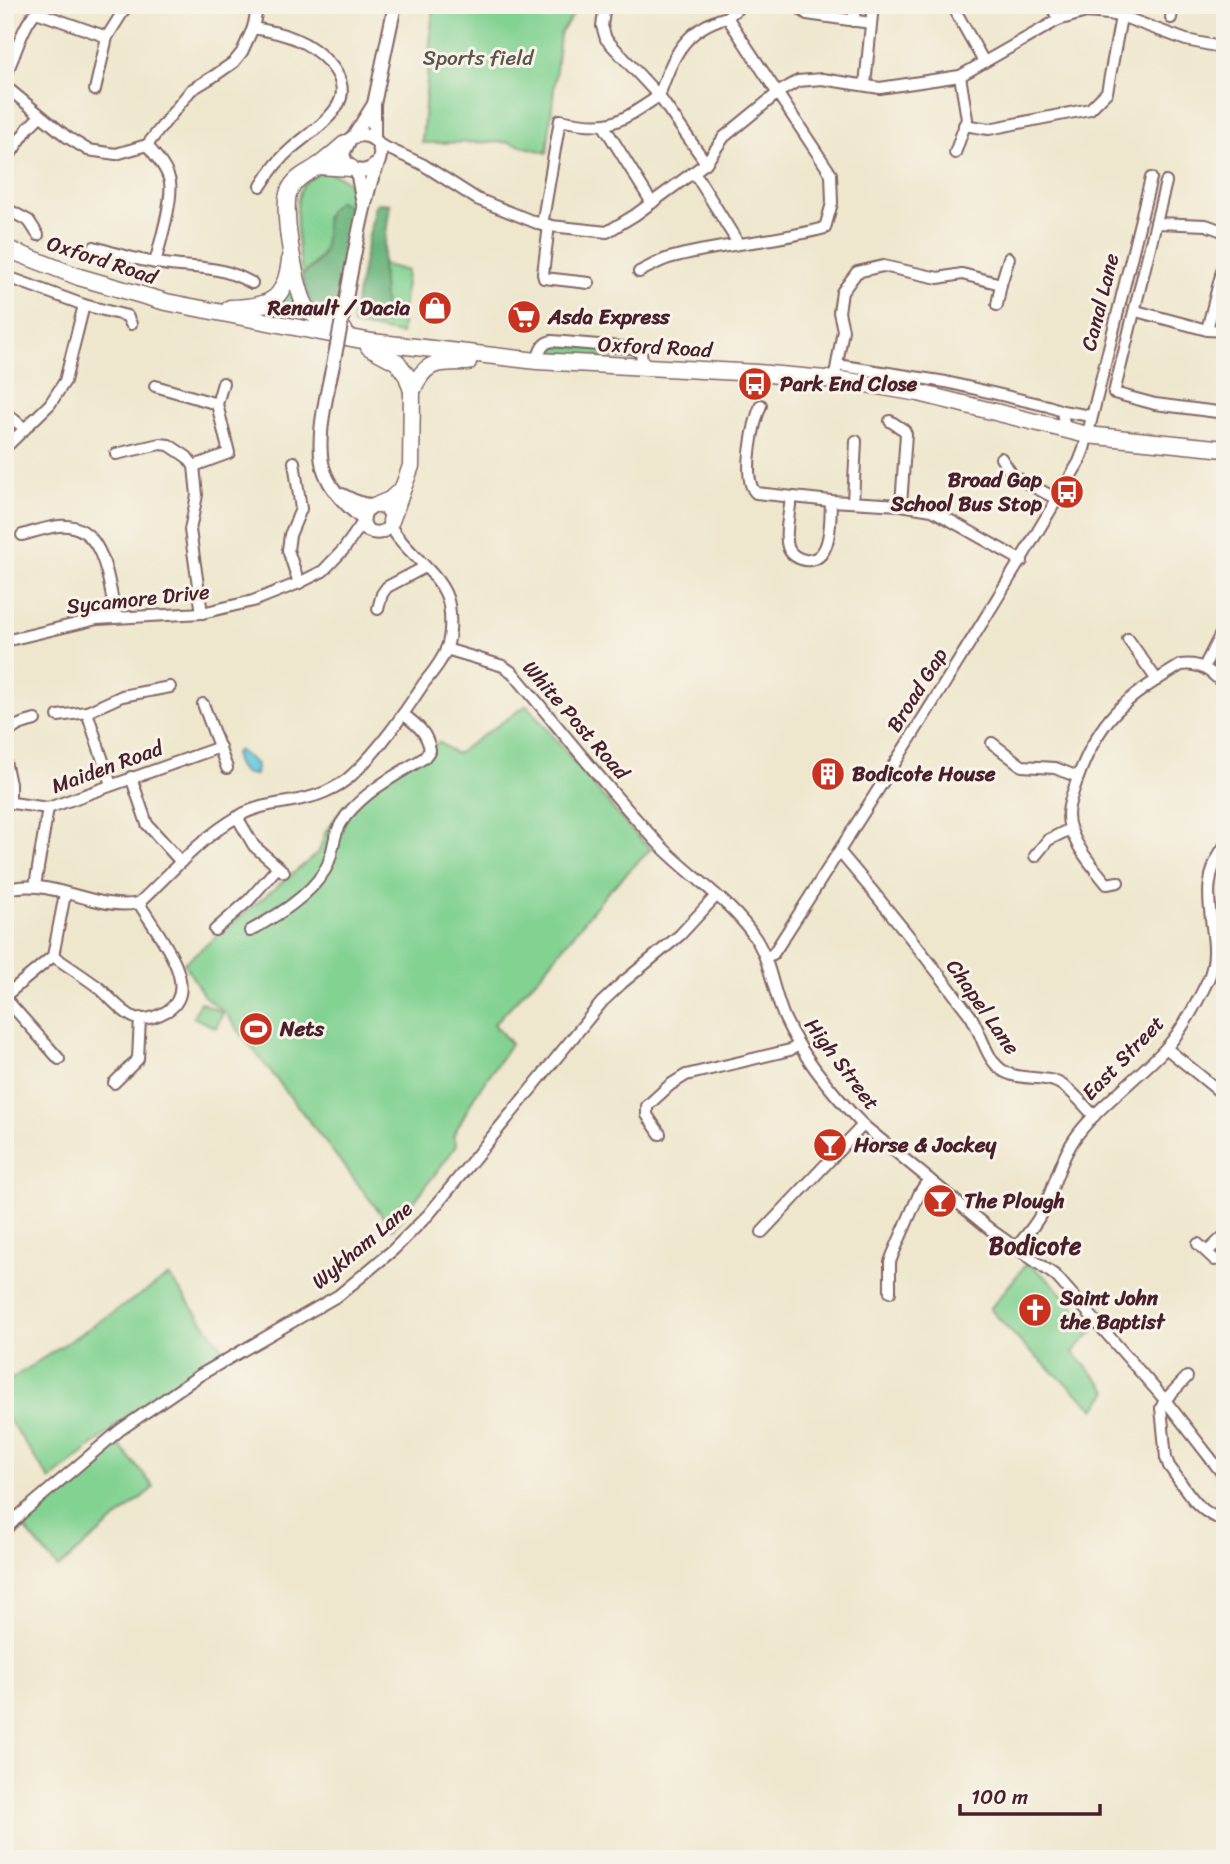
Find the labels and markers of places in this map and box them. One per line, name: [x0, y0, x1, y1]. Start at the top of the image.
place label: Renault / Dacia: [267, 289, 410, 327]
shop icon: Renault / Dacia: [416, 289, 454, 327]
supermarket icon: Asda Express: [505, 298, 543, 336]
place label: Asda Express: [547, 298, 671, 336]
bus stop icon: Park End Close: [736, 365, 774, 403]
place label: Park End Close: [780, 365, 917, 403]
place label: Broad Gap School Bus Stop: [890, 461, 1042, 523]
bus stop icon: Broad Gap School Bus Stop: [1048, 473, 1086, 511]
building icon: Bodicote House: [809, 755, 847, 793]
place label: Bodicote House: [852, 755, 996, 793]
sports icon: Nets: [237, 1010, 275, 1048]
place label: Nets: [279, 1010, 325, 1048]
bar icon: Horse & Jockey: [811, 1126, 849, 1164]
place label: Horse & Jockey: [853, 1126, 998, 1164]
bar icon: The Plough: [921, 1182, 959, 1220]
place label: The Plough: [964, 1182, 1065, 1220]
place label: Saint John the Baptist: [1059, 1279, 1166, 1341]
church icon: Saint John the Baptist: [1016, 1291, 1054, 1329]

